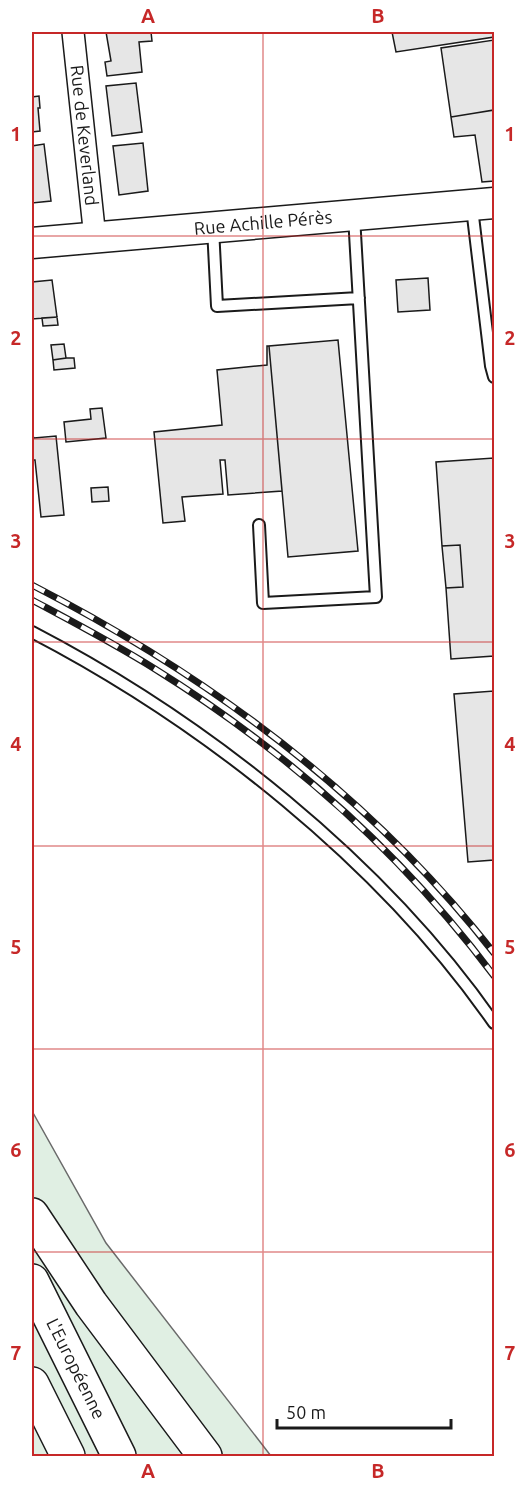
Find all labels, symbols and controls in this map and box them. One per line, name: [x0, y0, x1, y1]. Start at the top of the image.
text: A: [141, 4, 155, 27]
text: B: [371, 4, 385, 27]
street label: Rue de Keverland: [68, 64, 102, 207]
text: 1: [10, 122, 22, 145]
text: 1: [504, 122, 516, 145]
street label: Rue Achille Pérès: [193, 206, 333, 238]
text: 2: [10, 326, 22, 349]
text: 2: [504, 326, 516, 349]
text: 3: [10, 529, 22, 552]
text: 3: [504, 529, 516, 552]
text: 4: [10, 732, 22, 755]
text: 4: [504, 732, 516, 755]
text: 5: [10, 935, 22, 958]
text: 5: [504, 935, 516, 958]
text: 6: [10, 1138, 22, 1161]
text: 6: [504, 1138, 516, 1161]
street label: L'Européenne: [43, 1315, 110, 1422]
text: 7: [10, 1341, 22, 1364]
text: 7: [504, 1341, 516, 1364]
scale bar: [277, 1392, 451, 1430]
text: 50 m: [286, 1402, 326, 1422]
text: A: [141, 1459, 155, 1482]
text: B: [371, 1459, 385, 1482]

